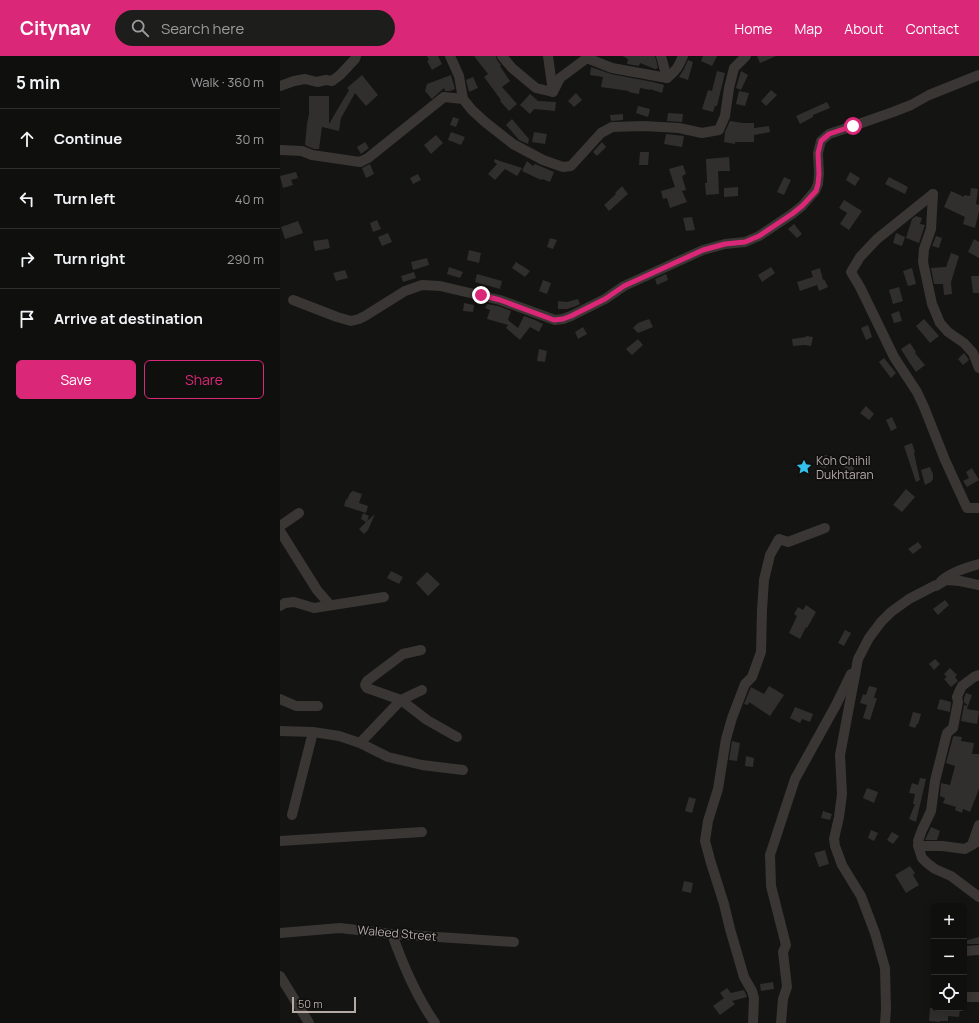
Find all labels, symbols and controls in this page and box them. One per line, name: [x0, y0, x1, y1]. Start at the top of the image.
search box: [115, 10, 395, 46]
text: Citynav: [20, 15, 91, 41]
icon: search: [129, 17, 151, 39]
text: Search here: [161, 18, 244, 39]
text: Home: [735, 19, 772, 38]
text: Map: [794, 19, 822, 38]
text: About: [844, 19, 884, 38]
text: Contact: [906, 19, 959, 38]
text: 5 min: [16, 71, 60, 94]
text: Walk · 360 m: [191, 73, 264, 91]
route start: [844, 117, 862, 135]
icon: ahead: [16, 128, 38, 150]
text: Continue: [54, 128, 122, 149]
text: 30 m: [235, 130, 264, 148]
icon: left: [16, 188, 38, 210]
text: Turn left: [54, 188, 116, 209]
text: 40 m: [235, 190, 264, 208]
icon: right: [16, 248, 38, 270]
text: Turn right: [54, 248, 125, 269]
text: 290 m: [227, 250, 264, 268]
route end: [472, 286, 490, 304]
icon: arrive: [16, 308, 38, 330]
text: Arrive at destination: [54, 308, 203, 329]
button: Save: [16, 360, 136, 399]
button: Share: [144, 360, 264, 399]
place label: Koh Chihil Dukhtaran: [816, 452, 874, 483]
place icon: Koh Chihil Dukhtaran: [795, 458, 813, 476]
map controls: [931, 903, 967, 1011]
button: +: [931, 903, 967, 939]
street label: Waleed Street: [357, 921, 437, 945]
button: −: [931, 939, 967, 975]
button: locate: [931, 975, 967, 1011]
scale bar: [292, 995, 356, 1014]
text: 50 m: [298, 996, 323, 1011]

